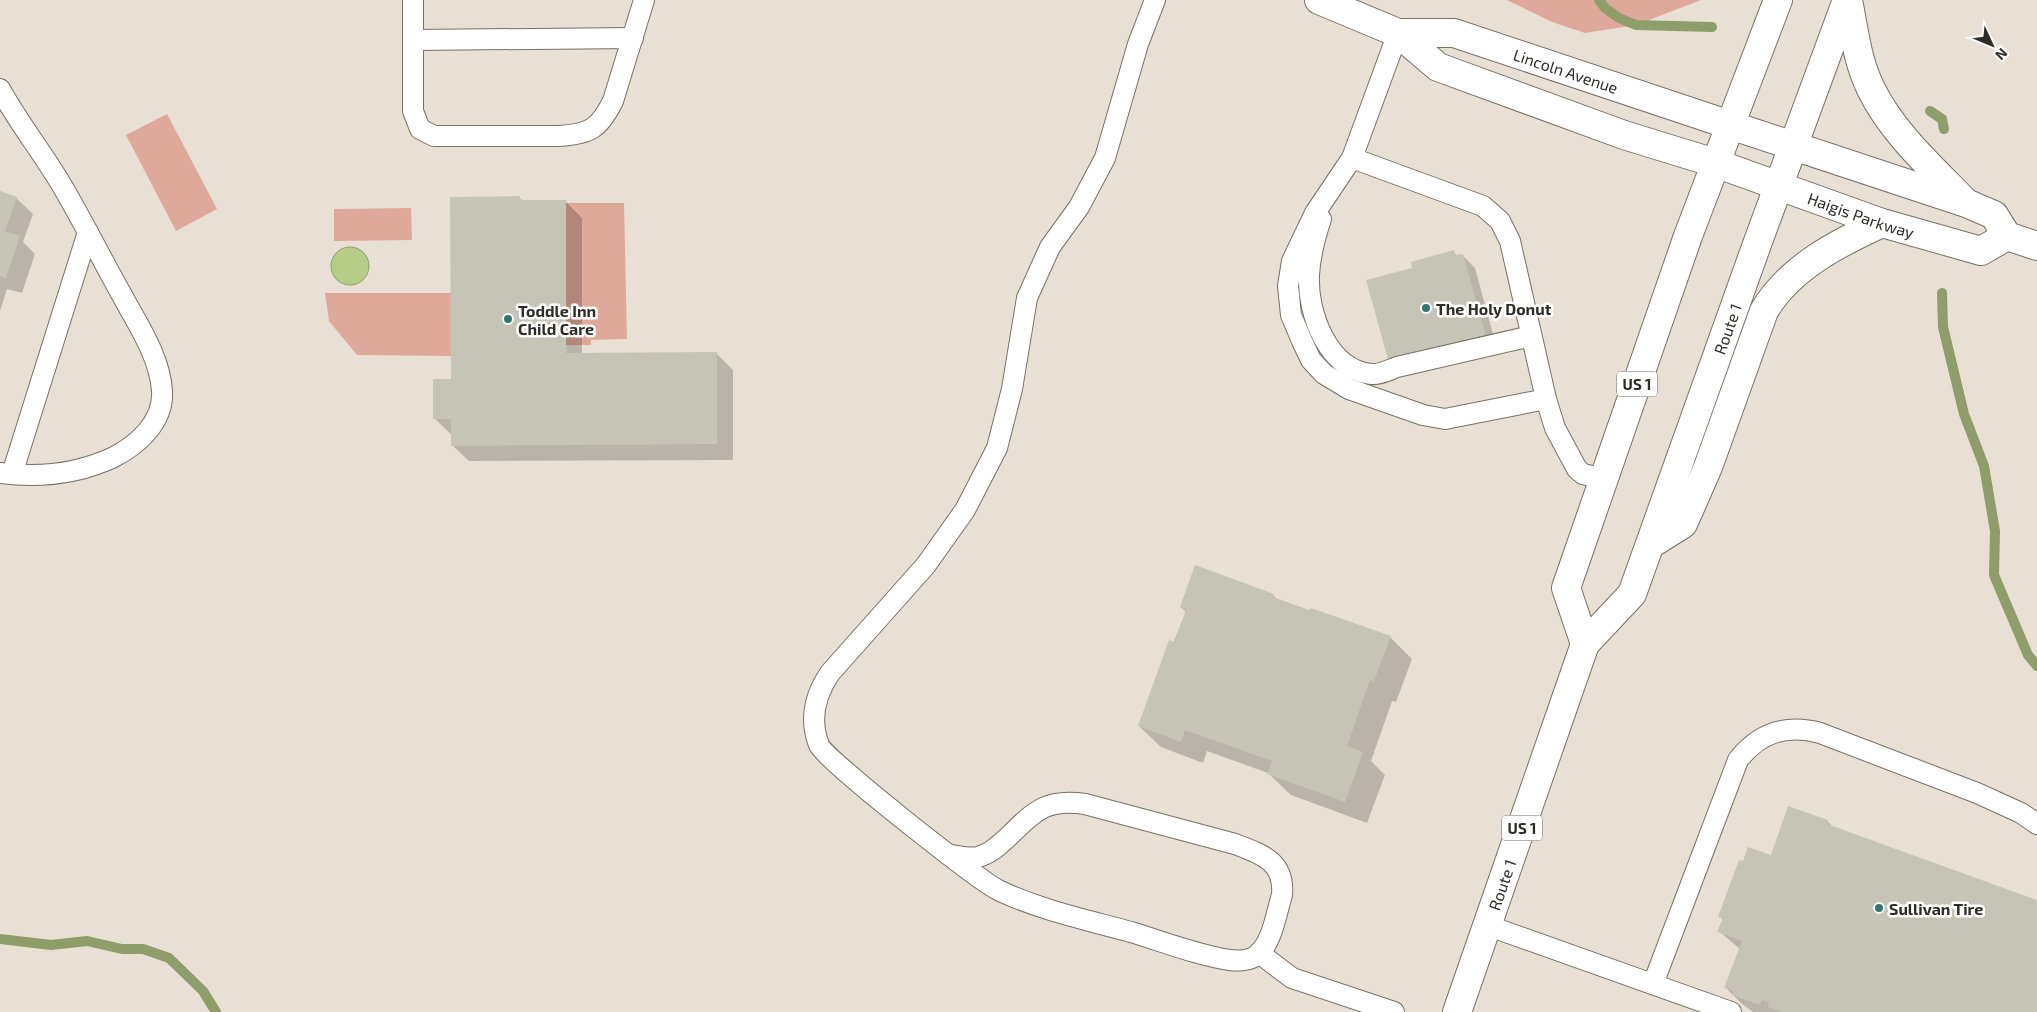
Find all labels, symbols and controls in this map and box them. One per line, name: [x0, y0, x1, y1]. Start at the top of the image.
north arrow: [1967, 20, 2017, 70]
street label: Lincoln Avenue: [1511, 44, 1621, 97]
text: N: [1992, 45, 2011, 64]
street label: Haigis Parkway: [1805, 188, 1917, 241]
place label: The Holy Donut: [1436, 299, 1552, 319]
place label: Toddle Inn Child Care: [518, 301, 596, 338]
street label: Route 1: [1709, 301, 1745, 357]
marker: The Holy Donut: [1420, 302, 1432, 314]
marker: Toddle Inn Child Care: [502, 313, 514, 325]
road number: US 1: [1617, 372, 1657, 396]
road number: US 1: [1502, 816, 1542, 840]
street label: Route 1: [1484, 856, 1519, 912]
place label: Sullivan Tire: [1889, 899, 1983, 918]
marker: Sullivan Tire: [1873, 902, 1885, 914]

